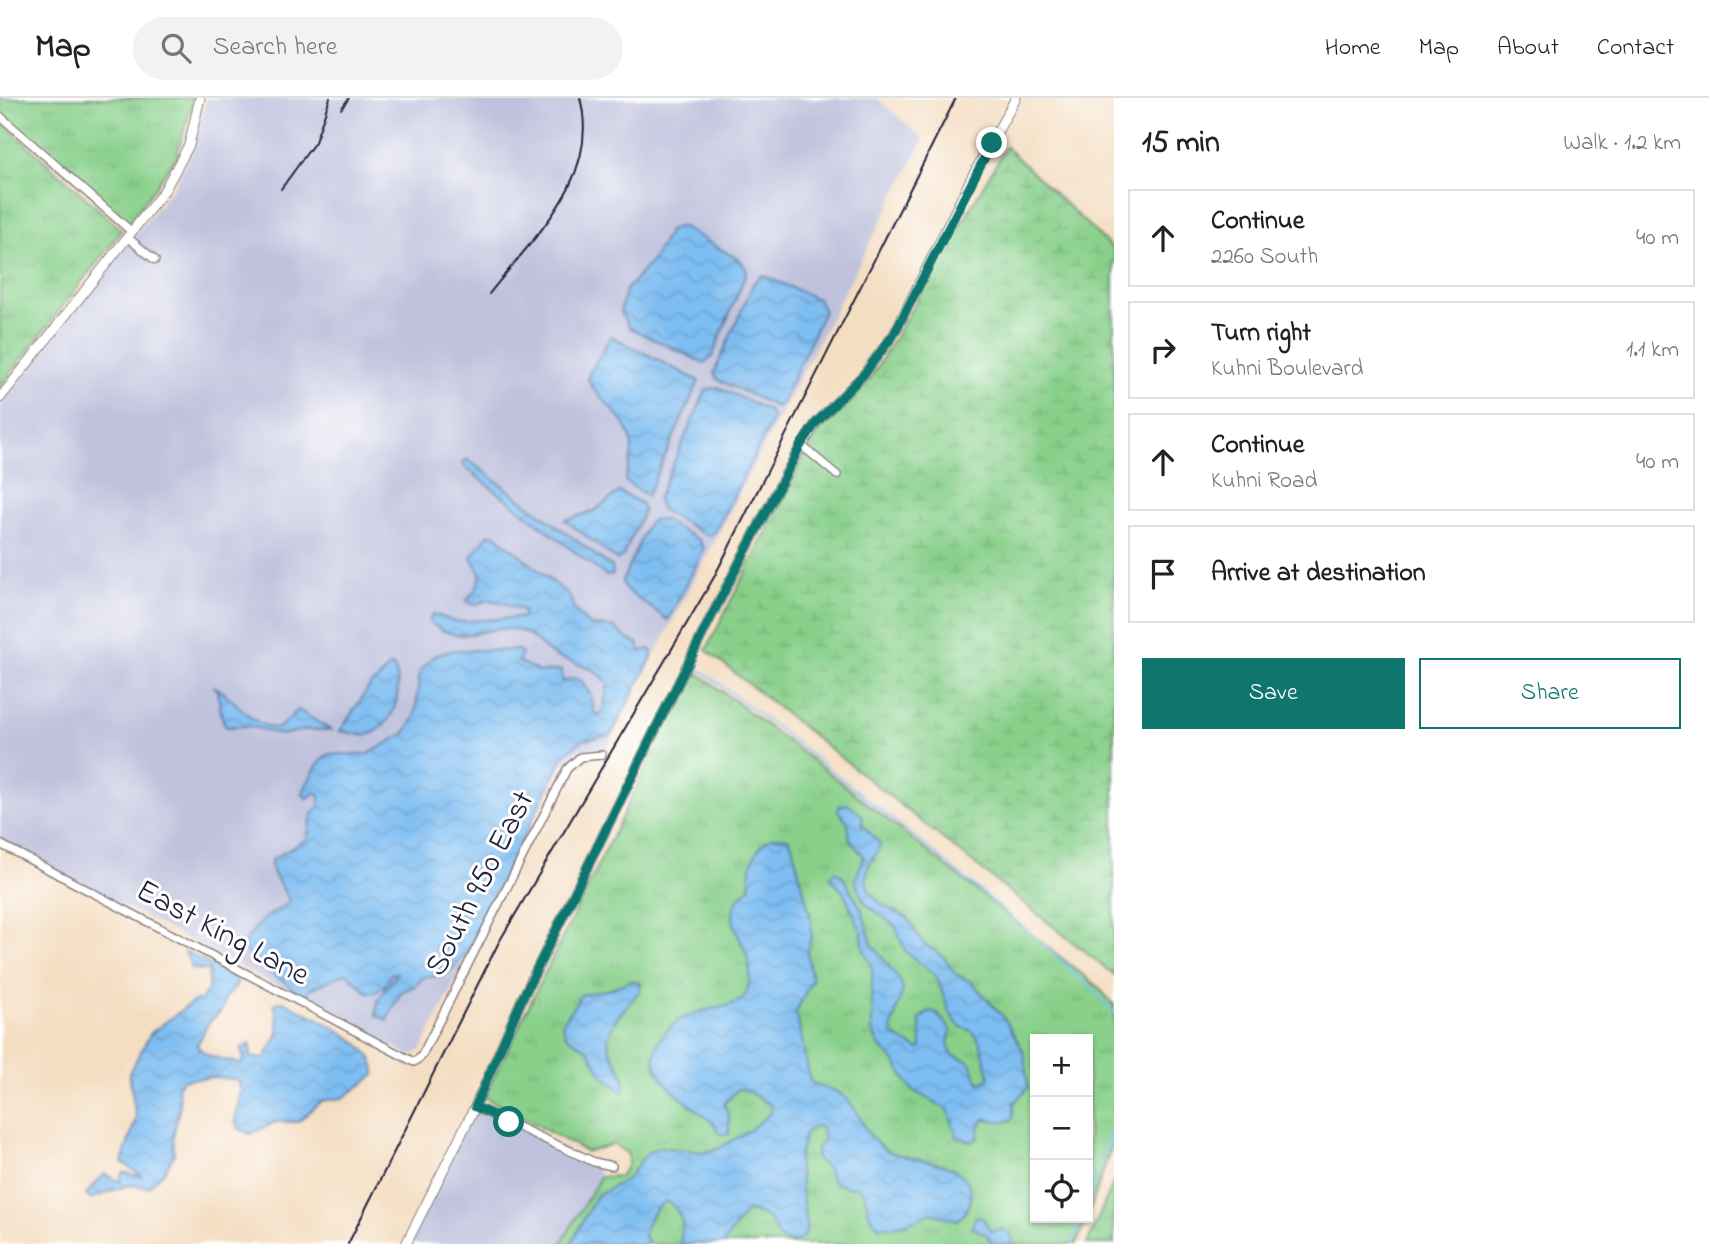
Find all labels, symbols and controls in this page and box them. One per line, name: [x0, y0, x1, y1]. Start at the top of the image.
search box: [133, 17, 623, 80]
text: Map: [35, 24, 91, 72]
icon: search: [157, 29, 195, 67]
text: Search here: [213, 29, 337, 67]
text: Home: [1325, 31, 1381, 66]
text: Map: [1419, 31, 1459, 66]
text: About: [1497, 31, 1559, 66]
text: Contact: [1597, 31, 1674, 66]
text: 15 min: [1142, 122, 1220, 166]
route end: [976, 127, 1007, 158]
text: Walk · 1.2 km: [1563, 127, 1681, 160]
text: Continue: [1211, 203, 1304, 241]
icon: ahead: [1144, 219, 1182, 257]
text: 40 m: [1636, 222, 1679, 255]
text: 2260 South: [1211, 241, 1318, 274]
text: Turn right: [1211, 315, 1311, 353]
icon: right: [1144, 331, 1182, 369]
text: 1.1 km: [1626, 334, 1679, 367]
text: Kuhni Boulevard: [1211, 353, 1363, 386]
text: Continue: [1211, 427, 1304, 465]
icon: ahead: [1144, 443, 1182, 481]
text: 40 m: [1636, 446, 1679, 479]
text: Kuhni Road: [1211, 465, 1317, 498]
icon: arrive: [1144, 555, 1182, 593]
text: Arrive at destination: [1211, 555, 1426, 593]
button: Save: [1142, 658, 1405, 729]
button: Share: [1419, 658, 1681, 729]
street label: South 950 East: [414, 783, 548, 985]
street label: East King Lane: [127, 869, 318, 1000]
map controls: [1030, 1034, 1093, 1223]
button: +: [1030, 1034, 1093, 1097]
button: −: [1030, 1097, 1093, 1160]
route start: [493, 1106, 524, 1137]
button: locate: [1030, 1160, 1093, 1223]

